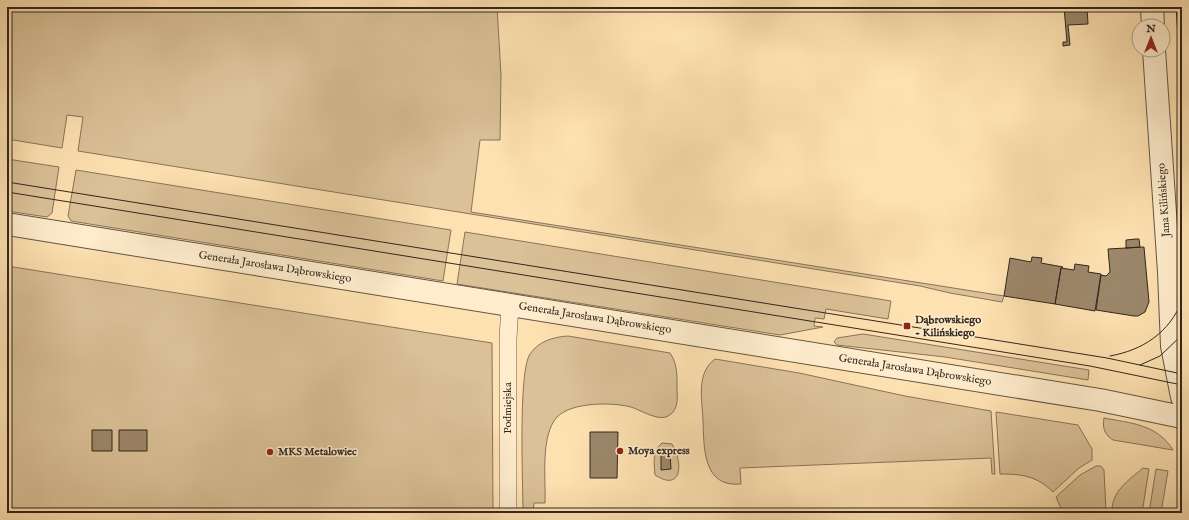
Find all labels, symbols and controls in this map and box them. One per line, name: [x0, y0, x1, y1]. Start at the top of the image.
north arrow: [1131, 18, 1171, 58]
text: N: [1145, 22, 1156, 36]
street label: Jana Kilińskiego: [1154, 162, 1174, 240]
street label: Generała Jarosława Dąbrowskiego: [198, 248, 352, 286]
street label: Generała Jarosława Dąbrowskiego: [518, 299, 672, 337]
place label: Dąbrowskiego - Kilińskiego: [915, 313, 981, 340]
marker: Dąbrowskiego - Kilińskiego: [902, 321, 912, 331]
street label: Generała Jarosława Dąbrowskiego: [838, 351, 992, 389]
street label: Podmiejska: [501, 382, 515, 434]
place label: Moya express: [628, 444, 690, 458]
place label: MKS Metalowiec: [278, 445, 357, 459]
marker: Moya express: [615, 446, 625, 456]
marker: MKS Metalowiec: [265, 447, 275, 457]

